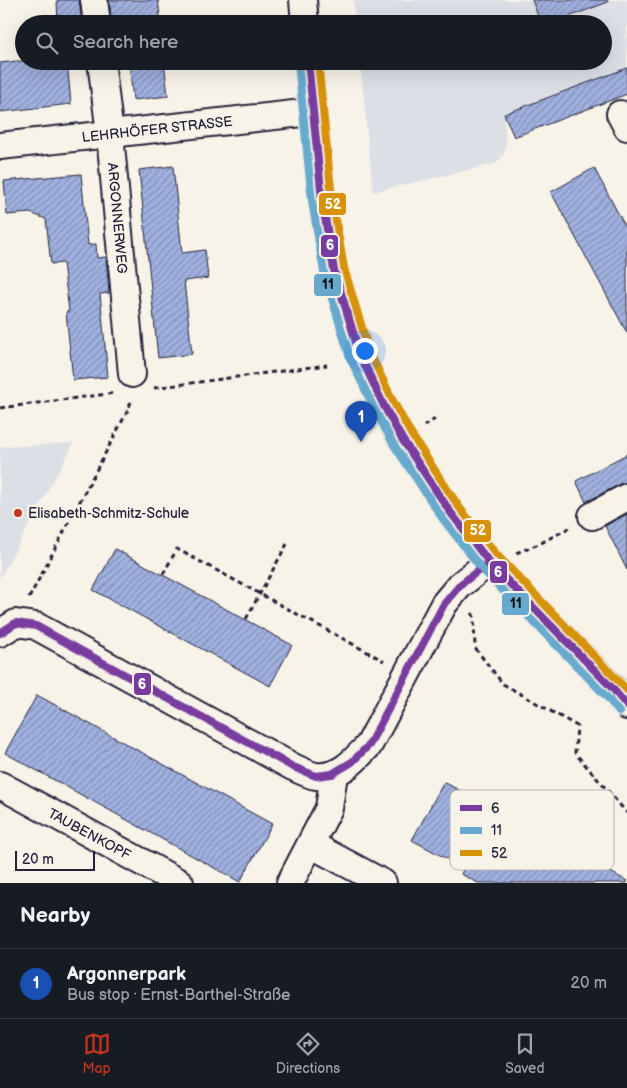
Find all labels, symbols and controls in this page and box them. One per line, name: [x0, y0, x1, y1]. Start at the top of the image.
search box: [15, 15, 612, 70]
icon: search: [33, 29, 61, 57]
text: Search here: [73, 31, 178, 54]
street label: LEHRHÖFER STRASSE: [81, 112, 233, 146]
street label: ARGONNERWEG: [104, 162, 131, 275]
line badge: 52: [318, 192, 347, 216]
text: 52: [325, 196, 342, 213]
line badge: 6: [320, 234, 339, 258]
text: 6: [326, 237, 334, 254]
line badge: 11: [313, 273, 342, 297]
text: 11: [322, 276, 334, 293]
your location: [352, 338, 378, 364]
pin: 1: [345, 401, 377, 442]
place label: Elisabeth-Schmitz-Schule: [28, 505, 189, 522]
marker: Elisabeth-Schmitz-Schule: [12, 507, 24, 519]
line badge: 52: [463, 519, 492, 543]
text: 52: [470, 522, 487, 539]
line badge: 6: [489, 560, 508, 584]
text: 6: [494, 564, 502, 581]
line badge: 11: [501, 592, 530, 616]
text: 11: [510, 595, 522, 612]
line badge: 6: [133, 672, 152, 696]
text: 6: [138, 676, 146, 693]
legend: [450, 790, 614, 870]
text: 6: [491, 800, 500, 817]
street label: TAUBENKOPF: [45, 804, 134, 863]
text: 11: [491, 822, 502, 839]
text: 52: [491, 845, 508, 862]
scale bar: [15, 848, 95, 871]
text: 20 m: [22, 851, 54, 868]
text: Nearby: [20, 903, 90, 928]
text: Argonnerpark: [67, 963, 186, 986]
text: 1: [33, 974, 39, 993]
text: 20 m: [571, 974, 607, 993]
text: Bus stop · Ernst-Barthel-Straße: [67, 986, 290, 1005]
tab: Map: [83, 1030, 111, 1077]
tab: Directions: [276, 1030, 340, 1077]
tab: Saved: [505, 1030, 544, 1077]

